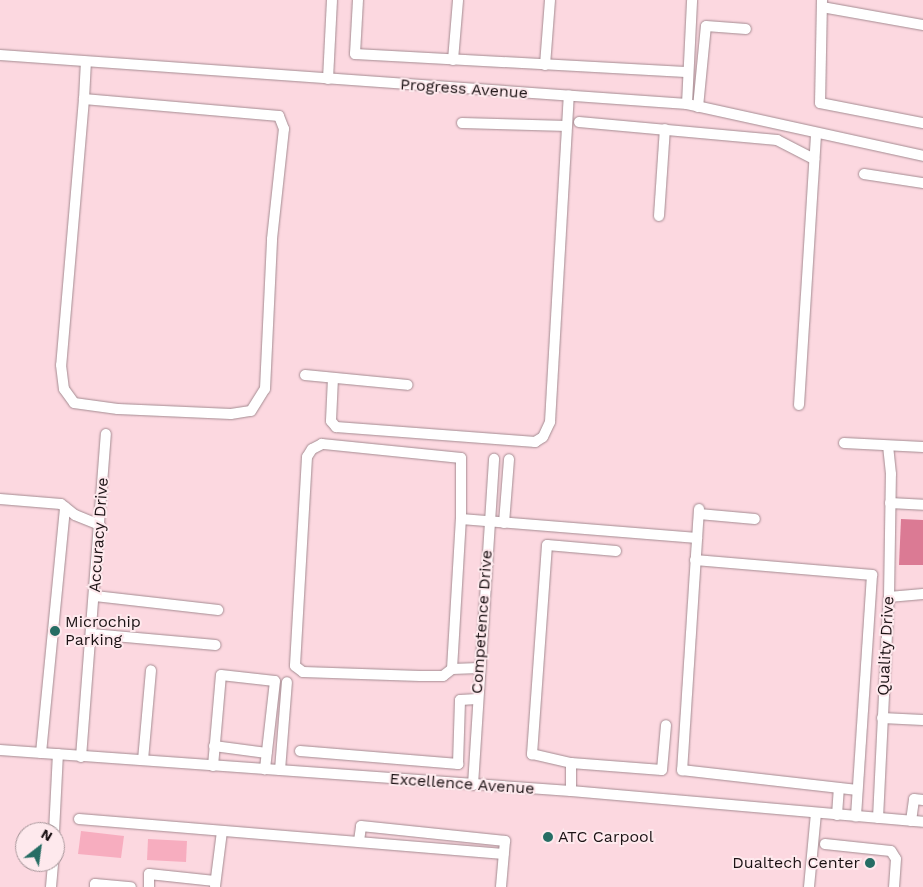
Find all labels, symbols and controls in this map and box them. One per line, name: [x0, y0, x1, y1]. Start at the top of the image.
street label: Progress Avenue: [399, 75, 529, 103]
street label: Accuracy Drive: [85, 477, 113, 593]
street label: Competence Drive: [467, 549, 497, 695]
street label: Quality Drive: [874, 595, 898, 697]
place label: Microchip Parking: [65, 612, 141, 650]
marker: Microchip Parking: [49, 625, 61, 637]
street label: Excellence Avenue: [389, 769, 535, 799]
north arrow: [15, 822, 65, 872]
text: N: [39, 825, 55, 844]
place label: ATC Carpool: [558, 827, 654, 847]
marker: ATC Carpool: [542, 831, 554, 843]
place label: Dualtech Center: [732, 853, 860, 873]
marker: Dualtech Center: [864, 857, 876, 869]

